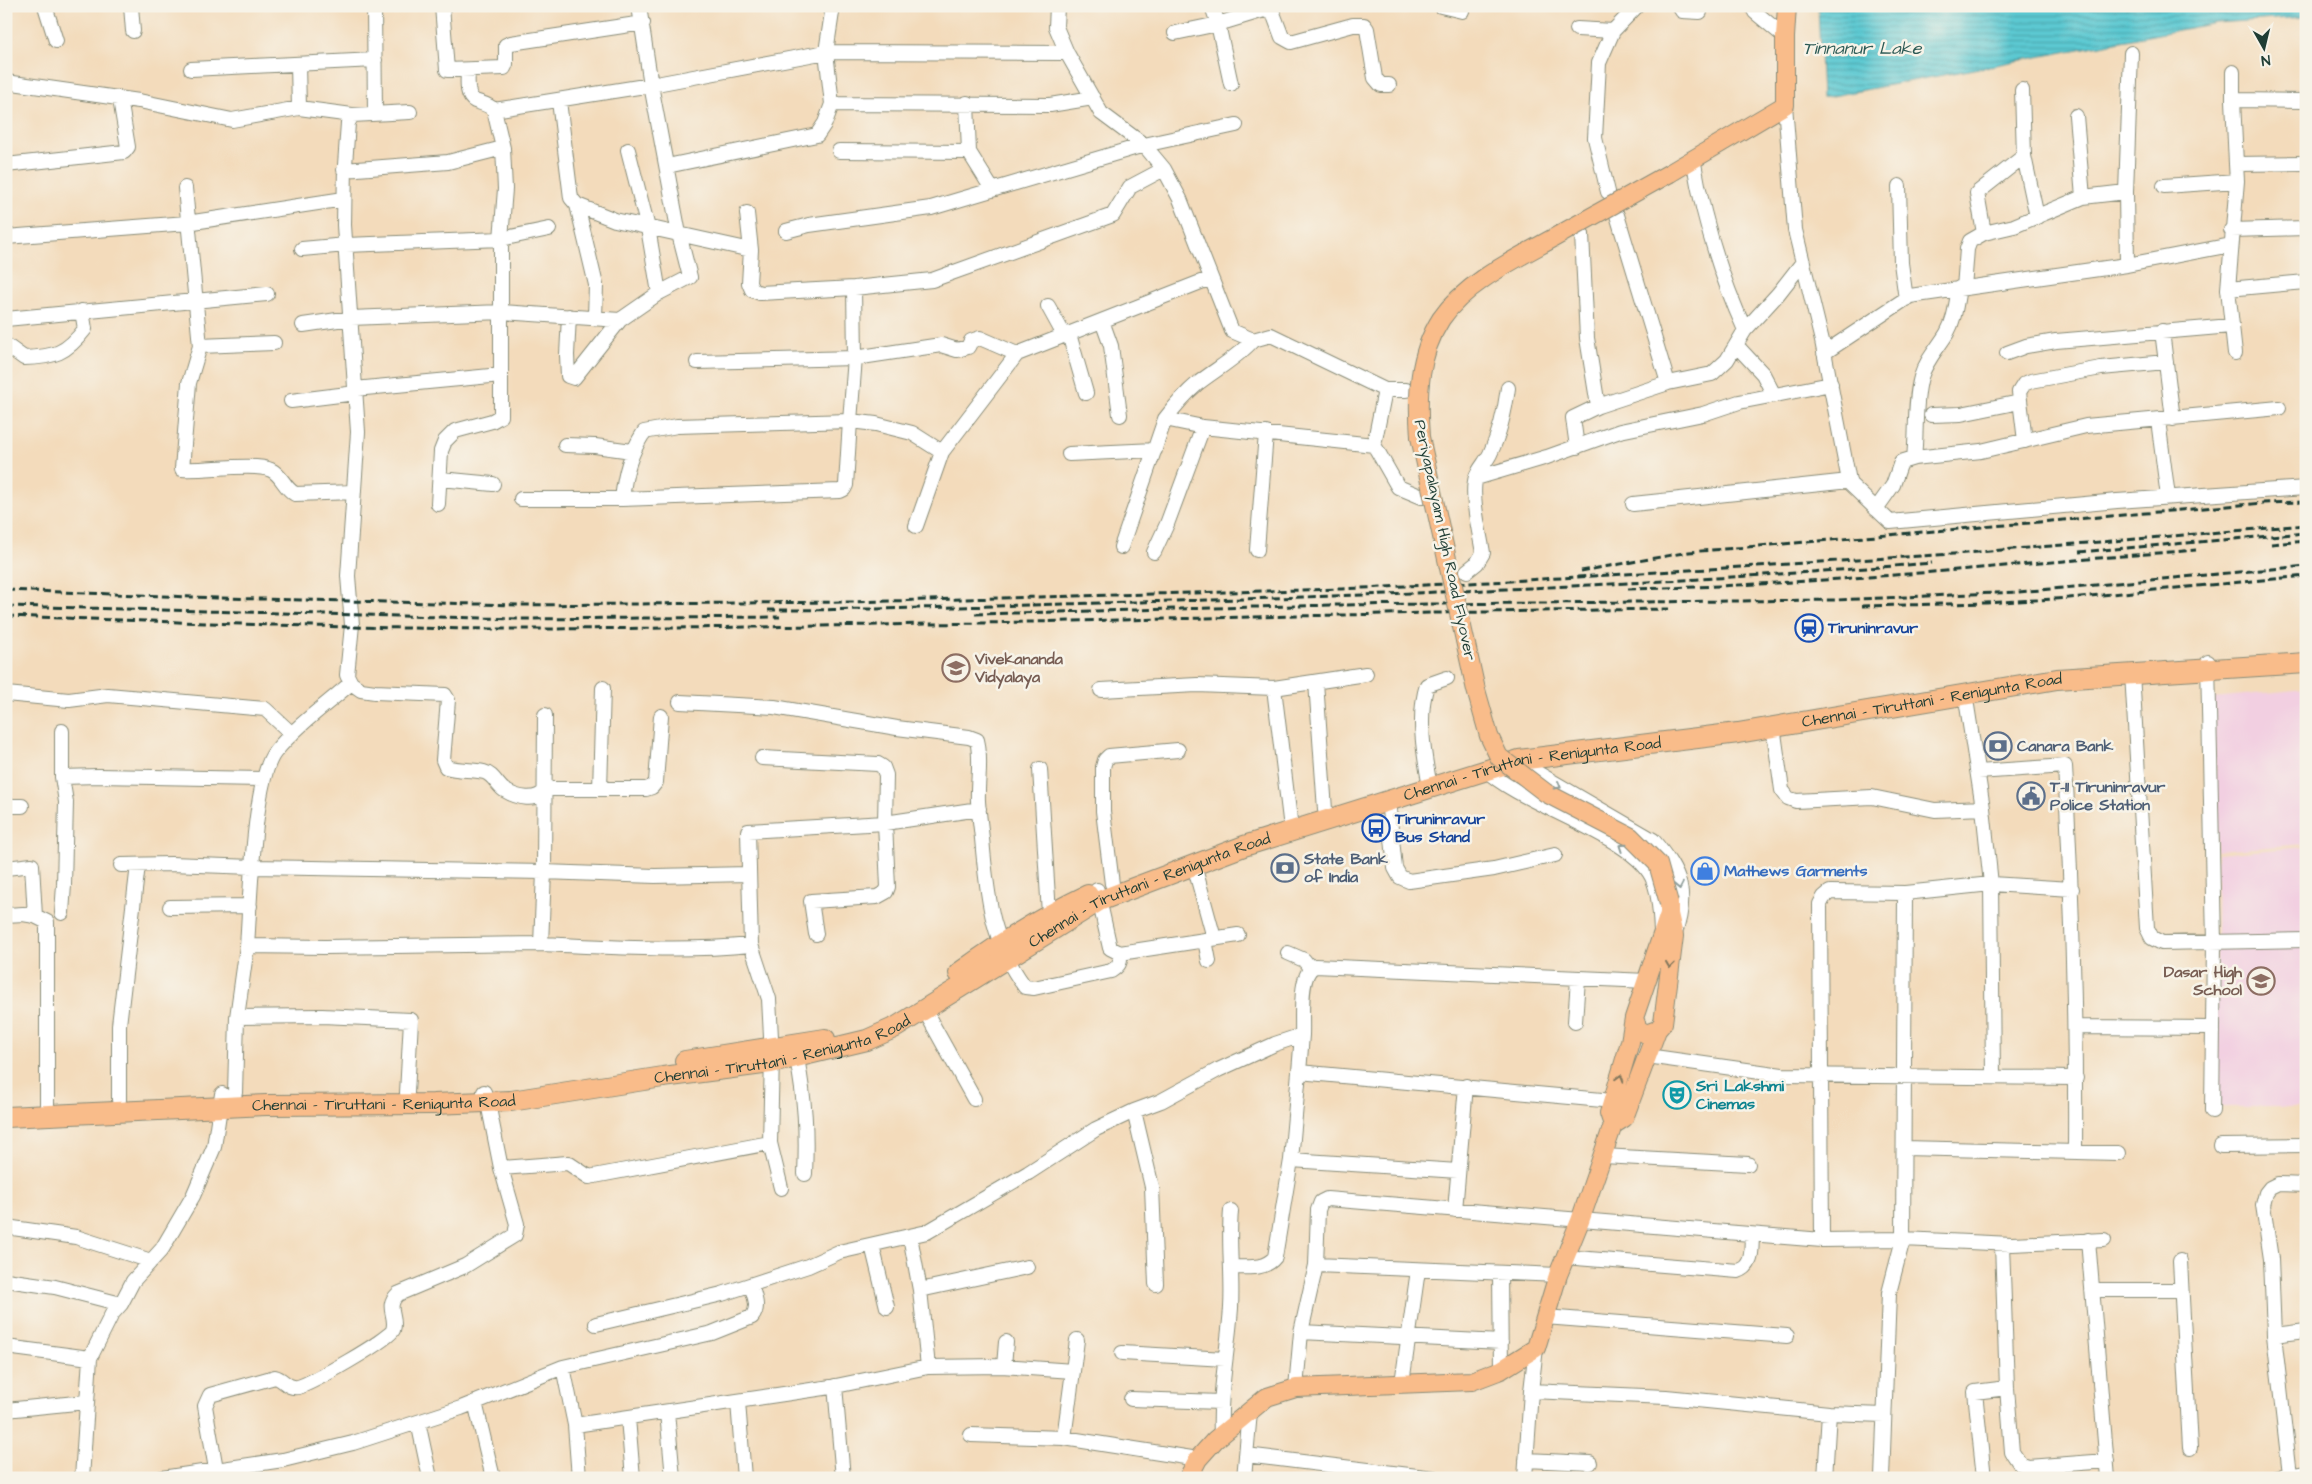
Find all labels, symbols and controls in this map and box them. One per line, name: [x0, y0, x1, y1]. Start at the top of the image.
north arrow: [2240, 22, 2290, 72]
water label: Tinnanur Lake: [1803, 36, 1923, 61]
text: N: [2260, 49, 2271, 70]
street label: Periyapalayam High Road Flyover: [1408, 418, 1481, 663]
station icon: Tiruninravur: [1794, 613, 1824, 643]
place label: Tiruninravur: [1827, 617, 1918, 639]
place label: Vivekananda Vidyalaya: [974, 648, 1064, 689]
school or university icon: Vivekananda Vidyalaya: [941, 653, 971, 683]
street label: Chennai - Tiruttani - Renigunta Road: [1800, 668, 2062, 733]
bank icon: Canara Bank: [1983, 731, 2013, 761]
street label: Chennai - Tiruttani - Renigunta Road: [1401, 732, 1662, 806]
place label: Canara Bank: [2017, 735, 2114, 757]
place label: T-11 Tiruninravur Police Station: [2049, 776, 2166, 816]
one-way arrow: [1553, 780, 1562, 790]
public building icon: T-11 Tiruninravur Police Station: [2016, 781, 2046, 811]
place label: Tiruninravur Bus Stand: [1394, 808, 1485, 848]
bus stop icon: Tiruninravur Bus Stand: [1361, 813, 1391, 843]
street label: Chennai - Tiruttani - Renigunta Road: [1024, 827, 1273, 953]
one-way arrow: [1618, 844, 1627, 854]
place label: State Bank of India: [1303, 848, 1388, 888]
bank icon: State Bank of India: [1270, 853, 1300, 883]
shop icon: Mathews Garments: [1690, 856, 1720, 886]
place label: Mathews Garments: [1724, 860, 1867, 882]
one-way arrow: [1673, 881, 1684, 890]
one-way arrow: [1666, 961, 1676, 970]
place label: Dasar High School: [2164, 961, 2243, 1001]
school or university icon: Dasar High School: [2246, 966, 2276, 996]
street label: Chennai - Tiruttani - Renigunta Road: [652, 1010, 915, 1089]
one-way arrow: [1614, 1075, 1624, 1083]
place label: Sri Lakshmi Cinemas: [1695, 1075, 1784, 1115]
theatre icon: Sri Lakshmi Cinemas: [1662, 1080, 1692, 1110]
street label: Chennai - Tiruttani - Renigunta Road: [251, 1089, 517, 1117]

